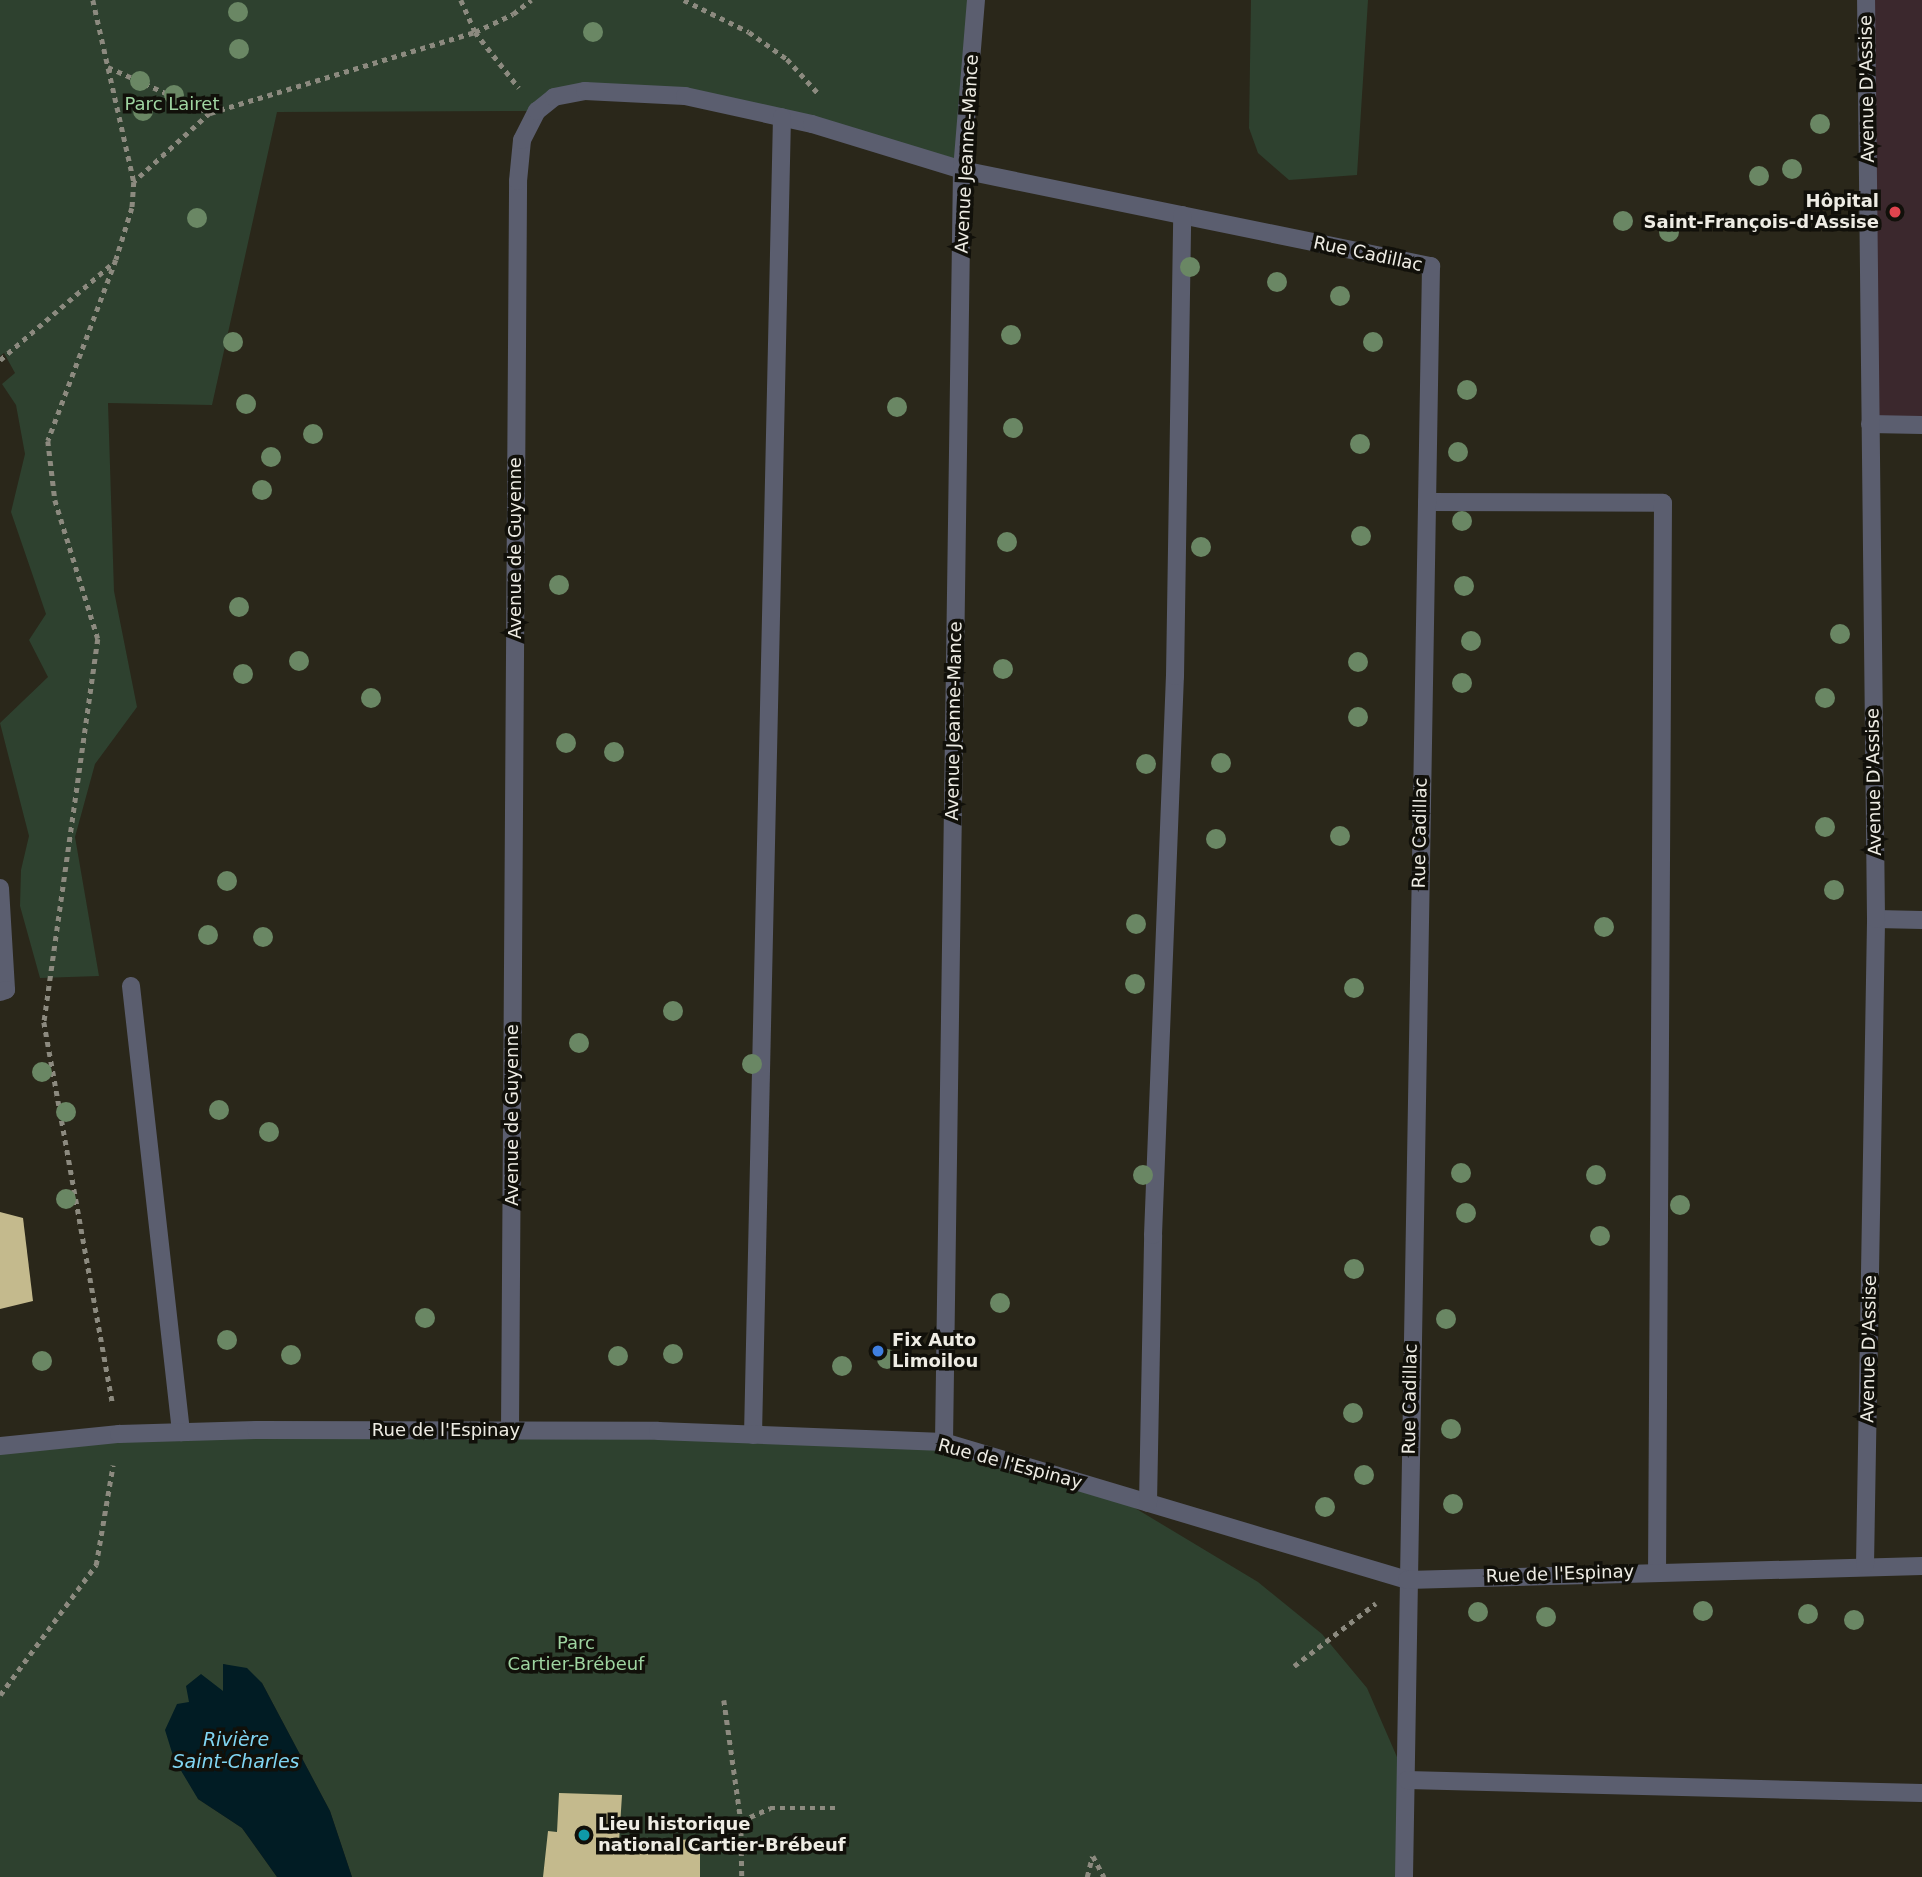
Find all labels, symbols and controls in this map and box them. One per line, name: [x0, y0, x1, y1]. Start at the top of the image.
street label: Avenue D'Assise: [1855, 15, 1879, 163]
street label: Avenue Jeanne-Mance: [951, 54, 983, 254]
park label: Parc Lairet: [125, 93, 219, 115]
place label: Hôpital Saint-François-d'Assise: [1644, 191, 1879, 234]
marker: Hôpital Saint-François-d'Assise: [1885, 202, 1905, 222]
street label: Rue Cadillac: [1312, 232, 1424, 276]
street label: Avenue de Guyenne: [504, 457, 526, 639]
street label: Avenue Jeanne-Mance: [941, 621, 967, 821]
street label: Avenue D'Assise: [1862, 708, 1886, 856]
street label: Rue Cadillac: [1408, 777, 1432, 889]
street label: Avenue de Guyenne: [501, 1024, 523, 1206]
street label: Avenue D'Assise: [1857, 1275, 1881, 1423]
place label: Fix Auto Limoilou: [892, 1330, 978, 1372]
marker: Fix Auto Limoilou: [870, 1343, 886, 1359]
street label: Rue Cadillac: [1398, 1343, 1422, 1455]
street label: Rue de l'Espinay: [372, 1419, 520, 1441]
street label: Rue de l'Espinay: [936, 1434, 1084, 1494]
street label: Rue de l'Espinay: [1485, 1561, 1635, 1587]
park label: Parc Cartier-Brébeuf: [508, 1633, 644, 1676]
water label: Rivière Saint-Charles: [173, 1729, 299, 1773]
place label: Lieu historique national Cartier-Brébeuf: [598, 1814, 846, 1856]
marker: Lieu historique national Cartier-Brébeuf: [576, 1827, 592, 1843]

